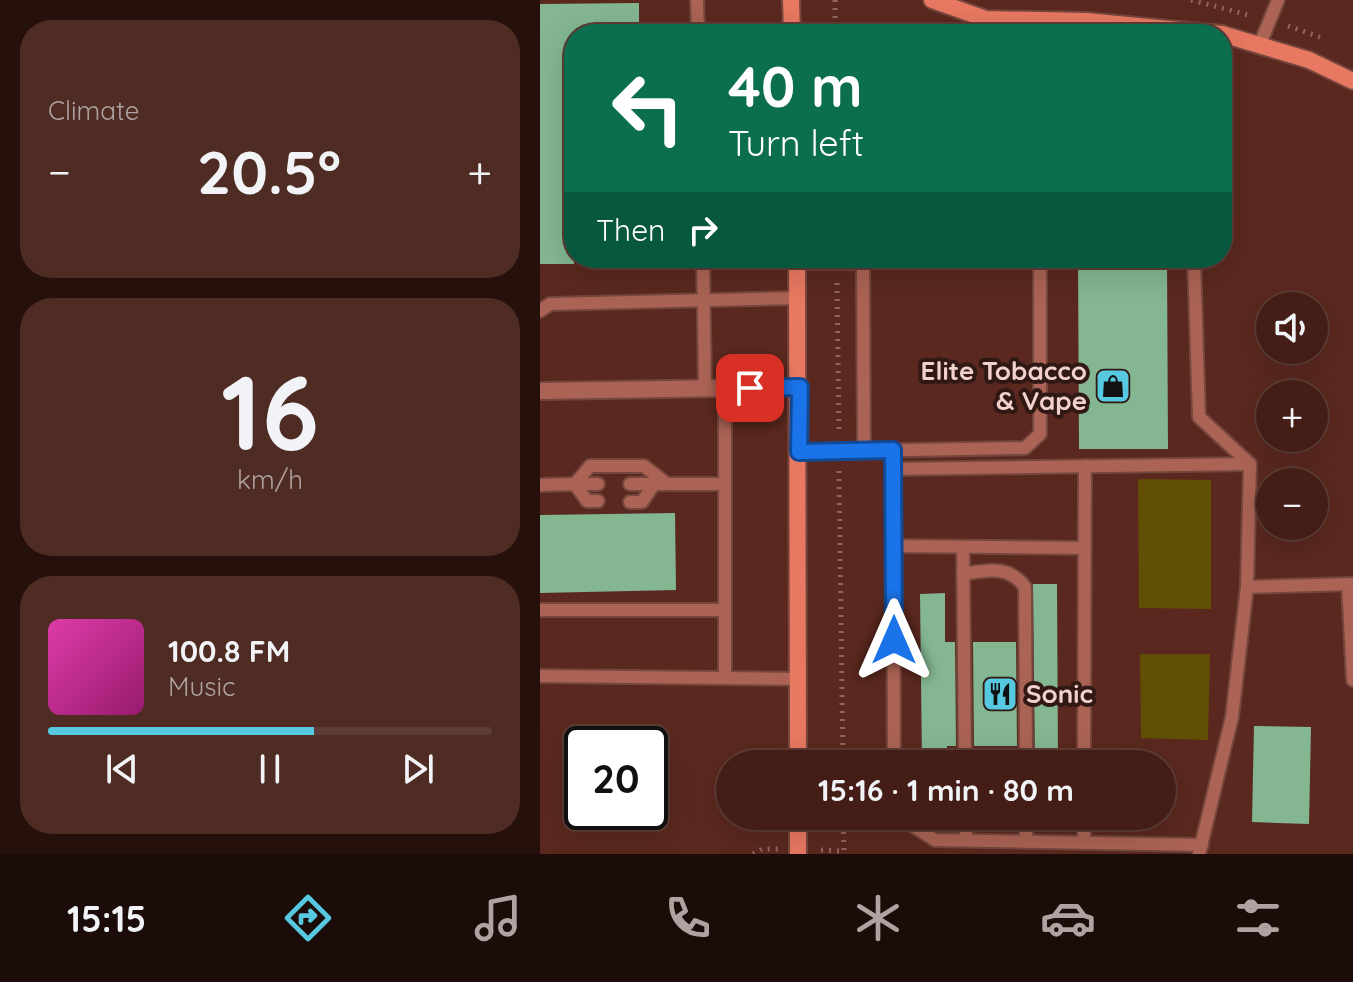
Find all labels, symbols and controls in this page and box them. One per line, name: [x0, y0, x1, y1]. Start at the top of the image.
text: 40 m: [728, 51, 863, 121]
icon: left: [596, 56, 700, 160]
text: Climate: [48, 94, 139, 127]
text: Turn left: [728, 120, 864, 165]
text: 20.5°: [197, 134, 341, 209]
text: −: [48, 144, 71, 199]
text: +: [467, 144, 492, 199]
icon: right: [681, 208, 725, 252]
text: Then: [596, 211, 665, 249]
map controls: [1256, 292, 1328, 540]
button: sound: [1256, 292, 1328, 364]
text: 16: [221, 346, 319, 476]
pin: [716, 354, 784, 422]
place label: Elite Tobacco & Vape: [921, 354, 1087, 417]
icon: arrive: [728, 366, 772, 410]
shop icon: Elite Tobacco & Vape: [1094, 367, 1132, 405]
button: +: [1256, 380, 1328, 452]
text: km/h: [237, 463, 303, 496]
button: −: [1256, 468, 1328, 540]
position arrow: [852, 598, 936, 682]
text: 100.8 FM: [168, 632, 290, 670]
text: Music: [168, 670, 236, 703]
restaurant icon: Sonic: [981, 675, 1019, 713]
place label: Sonic: [1026, 677, 1093, 710]
speed limit sign: 20: [564, 726, 668, 830]
icon: previous: [100, 747, 144, 791]
icon: pause: [248, 747, 292, 791]
icon: next: [396, 747, 440, 791]
text: 15:16 · 1 min · 80 m: [818, 771, 1074, 809]
icon: directions: [280, 890, 336, 946]
icon: music: [470, 890, 526, 946]
icon: phone: [660, 890, 716, 946]
icon: climate: [850, 890, 906, 946]
icon: car: [1040, 890, 1096, 946]
icon: filters: [1230, 890, 1286, 946]
text: 15:15: [67, 896, 146, 941]

